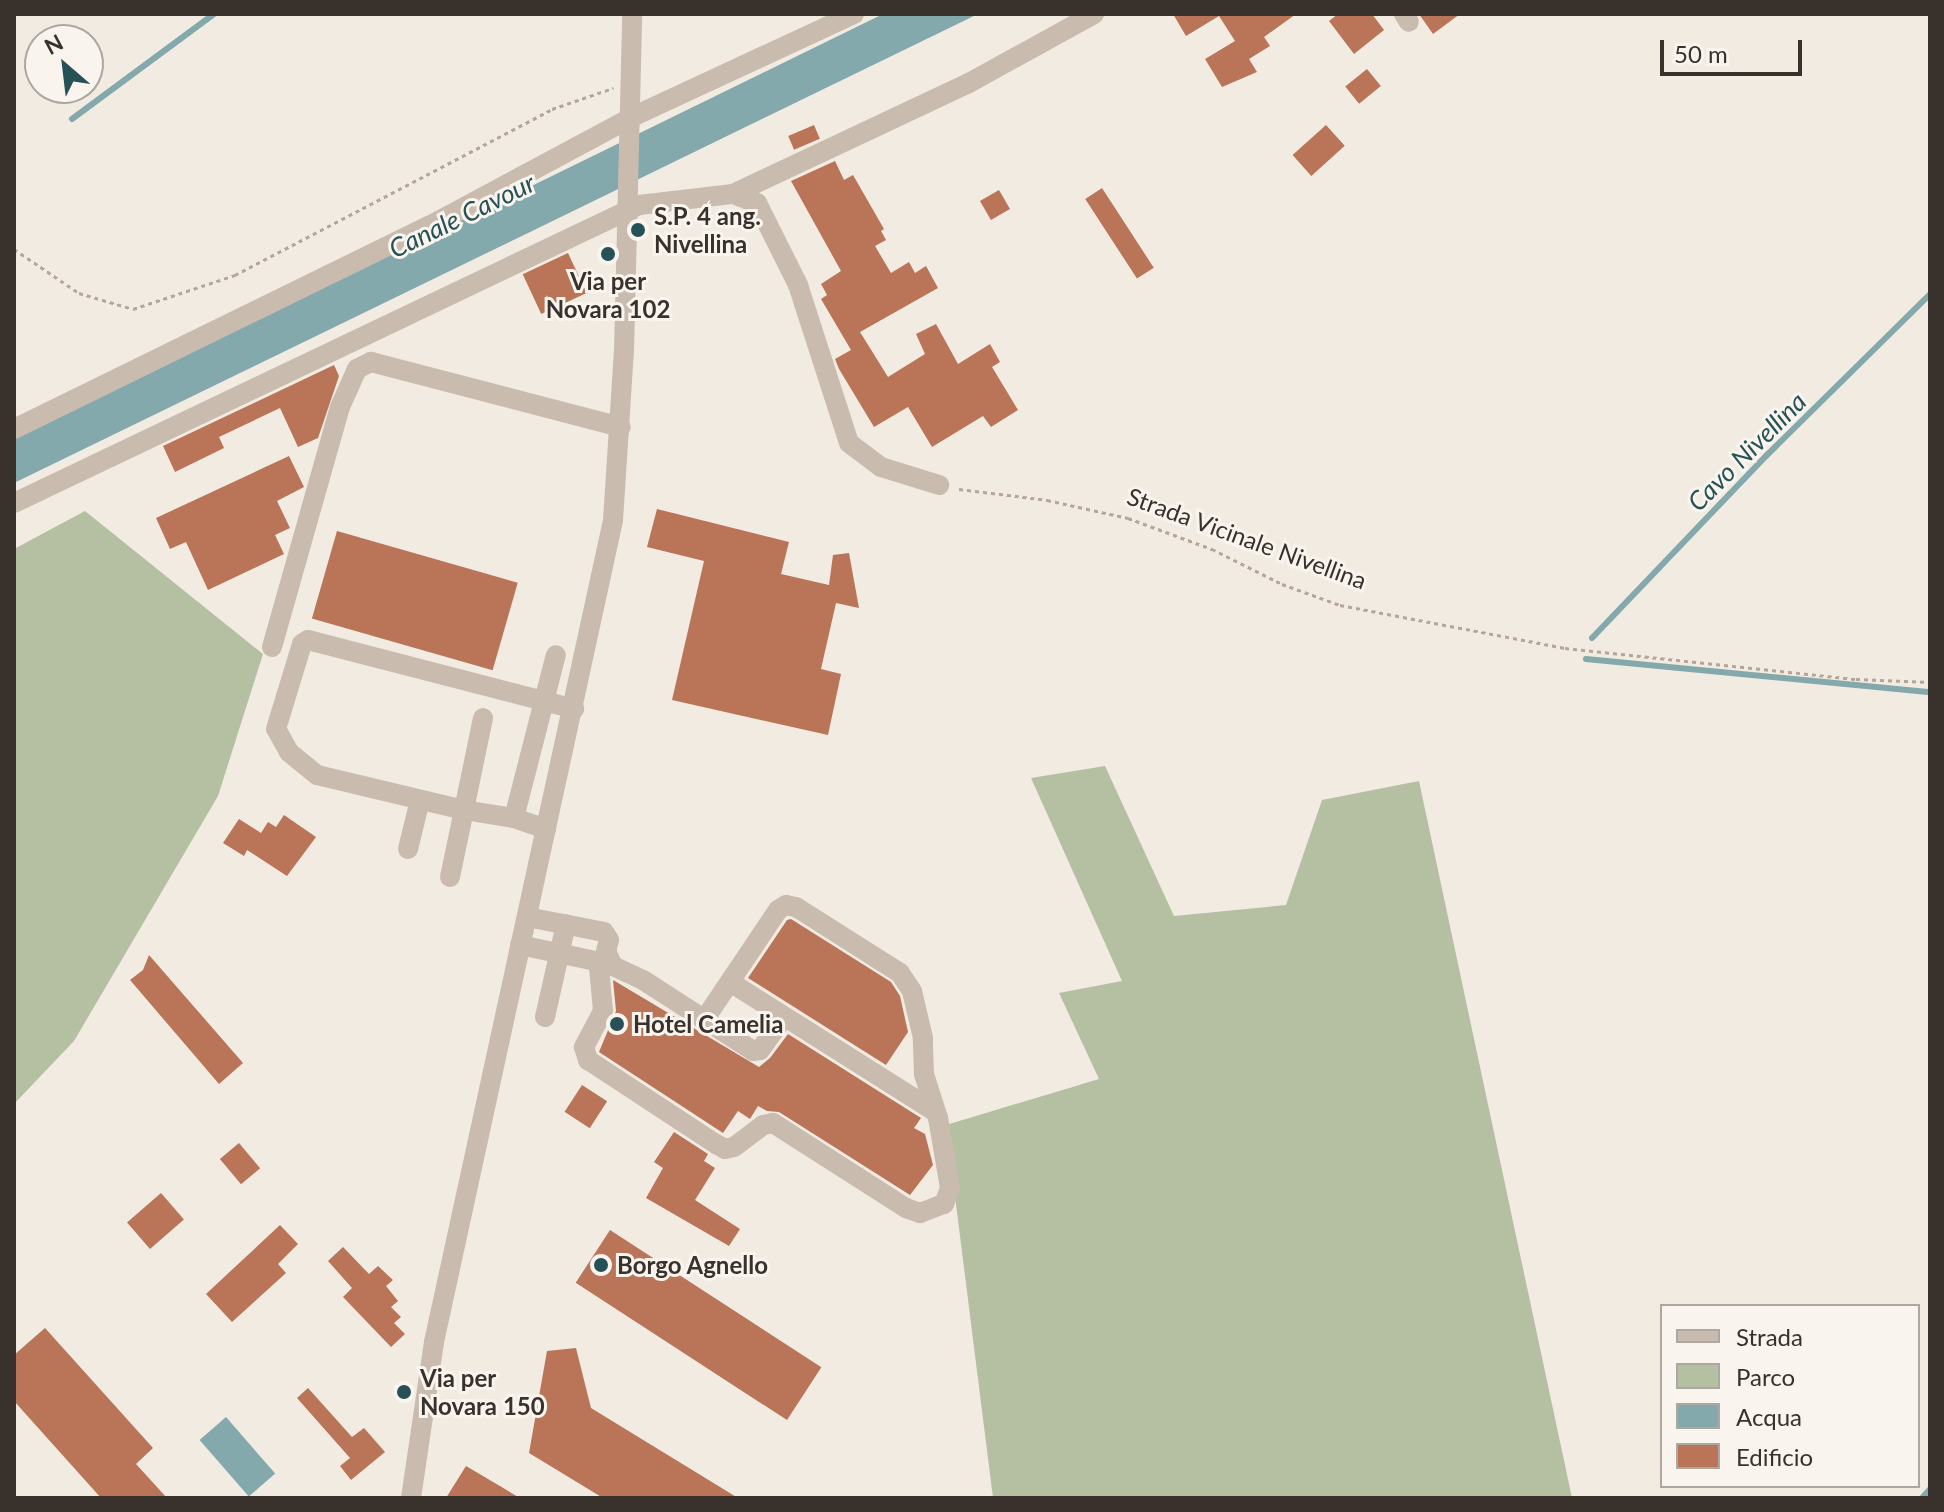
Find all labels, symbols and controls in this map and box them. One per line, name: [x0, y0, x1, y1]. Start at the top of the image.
north arrow: [24, 24, 104, 104]
scale bar: [1664, 24, 1806, 74]
text: N: [40, 28, 67, 60]
text: 50 m: [1674, 39, 1728, 68]
water label: Canale Cavour: [384, 167, 540, 265]
place label: S.P. 4 ang. Nivellina: [654, 202, 761, 258]
marker: S.P. 4 ang. Nivellina: [629, 221, 647, 239]
marker: Via per Novara 102: [599, 245, 617, 263]
place label: Via per Novara 102: [546, 267, 670, 323]
water label: Cavo Nivellina: [1681, 386, 1813, 518]
street label: Strada Vicinale Nivellina: [1123, 481, 1371, 595]
place label: Hotel Camelia: [633, 1010, 783, 1038]
marker: Hotel Camelia: [608, 1015, 626, 1033]
place label: Borgo Agnello: [617, 1251, 769, 1279]
marker: Borgo Agnello: [592, 1256, 610, 1274]
legend: [1660, 1304, 1920, 1488]
text: Strada: [1736, 1322, 1803, 1351]
text: Parco: [1736, 1362, 1795, 1391]
place label: Via per Novara 150: [420, 1364, 545, 1420]
marker: Via per Novara 150: [395, 1383, 413, 1401]
text: Acqua: [1736, 1402, 1802, 1431]
text: Edificio: [1736, 1442, 1813, 1471]

